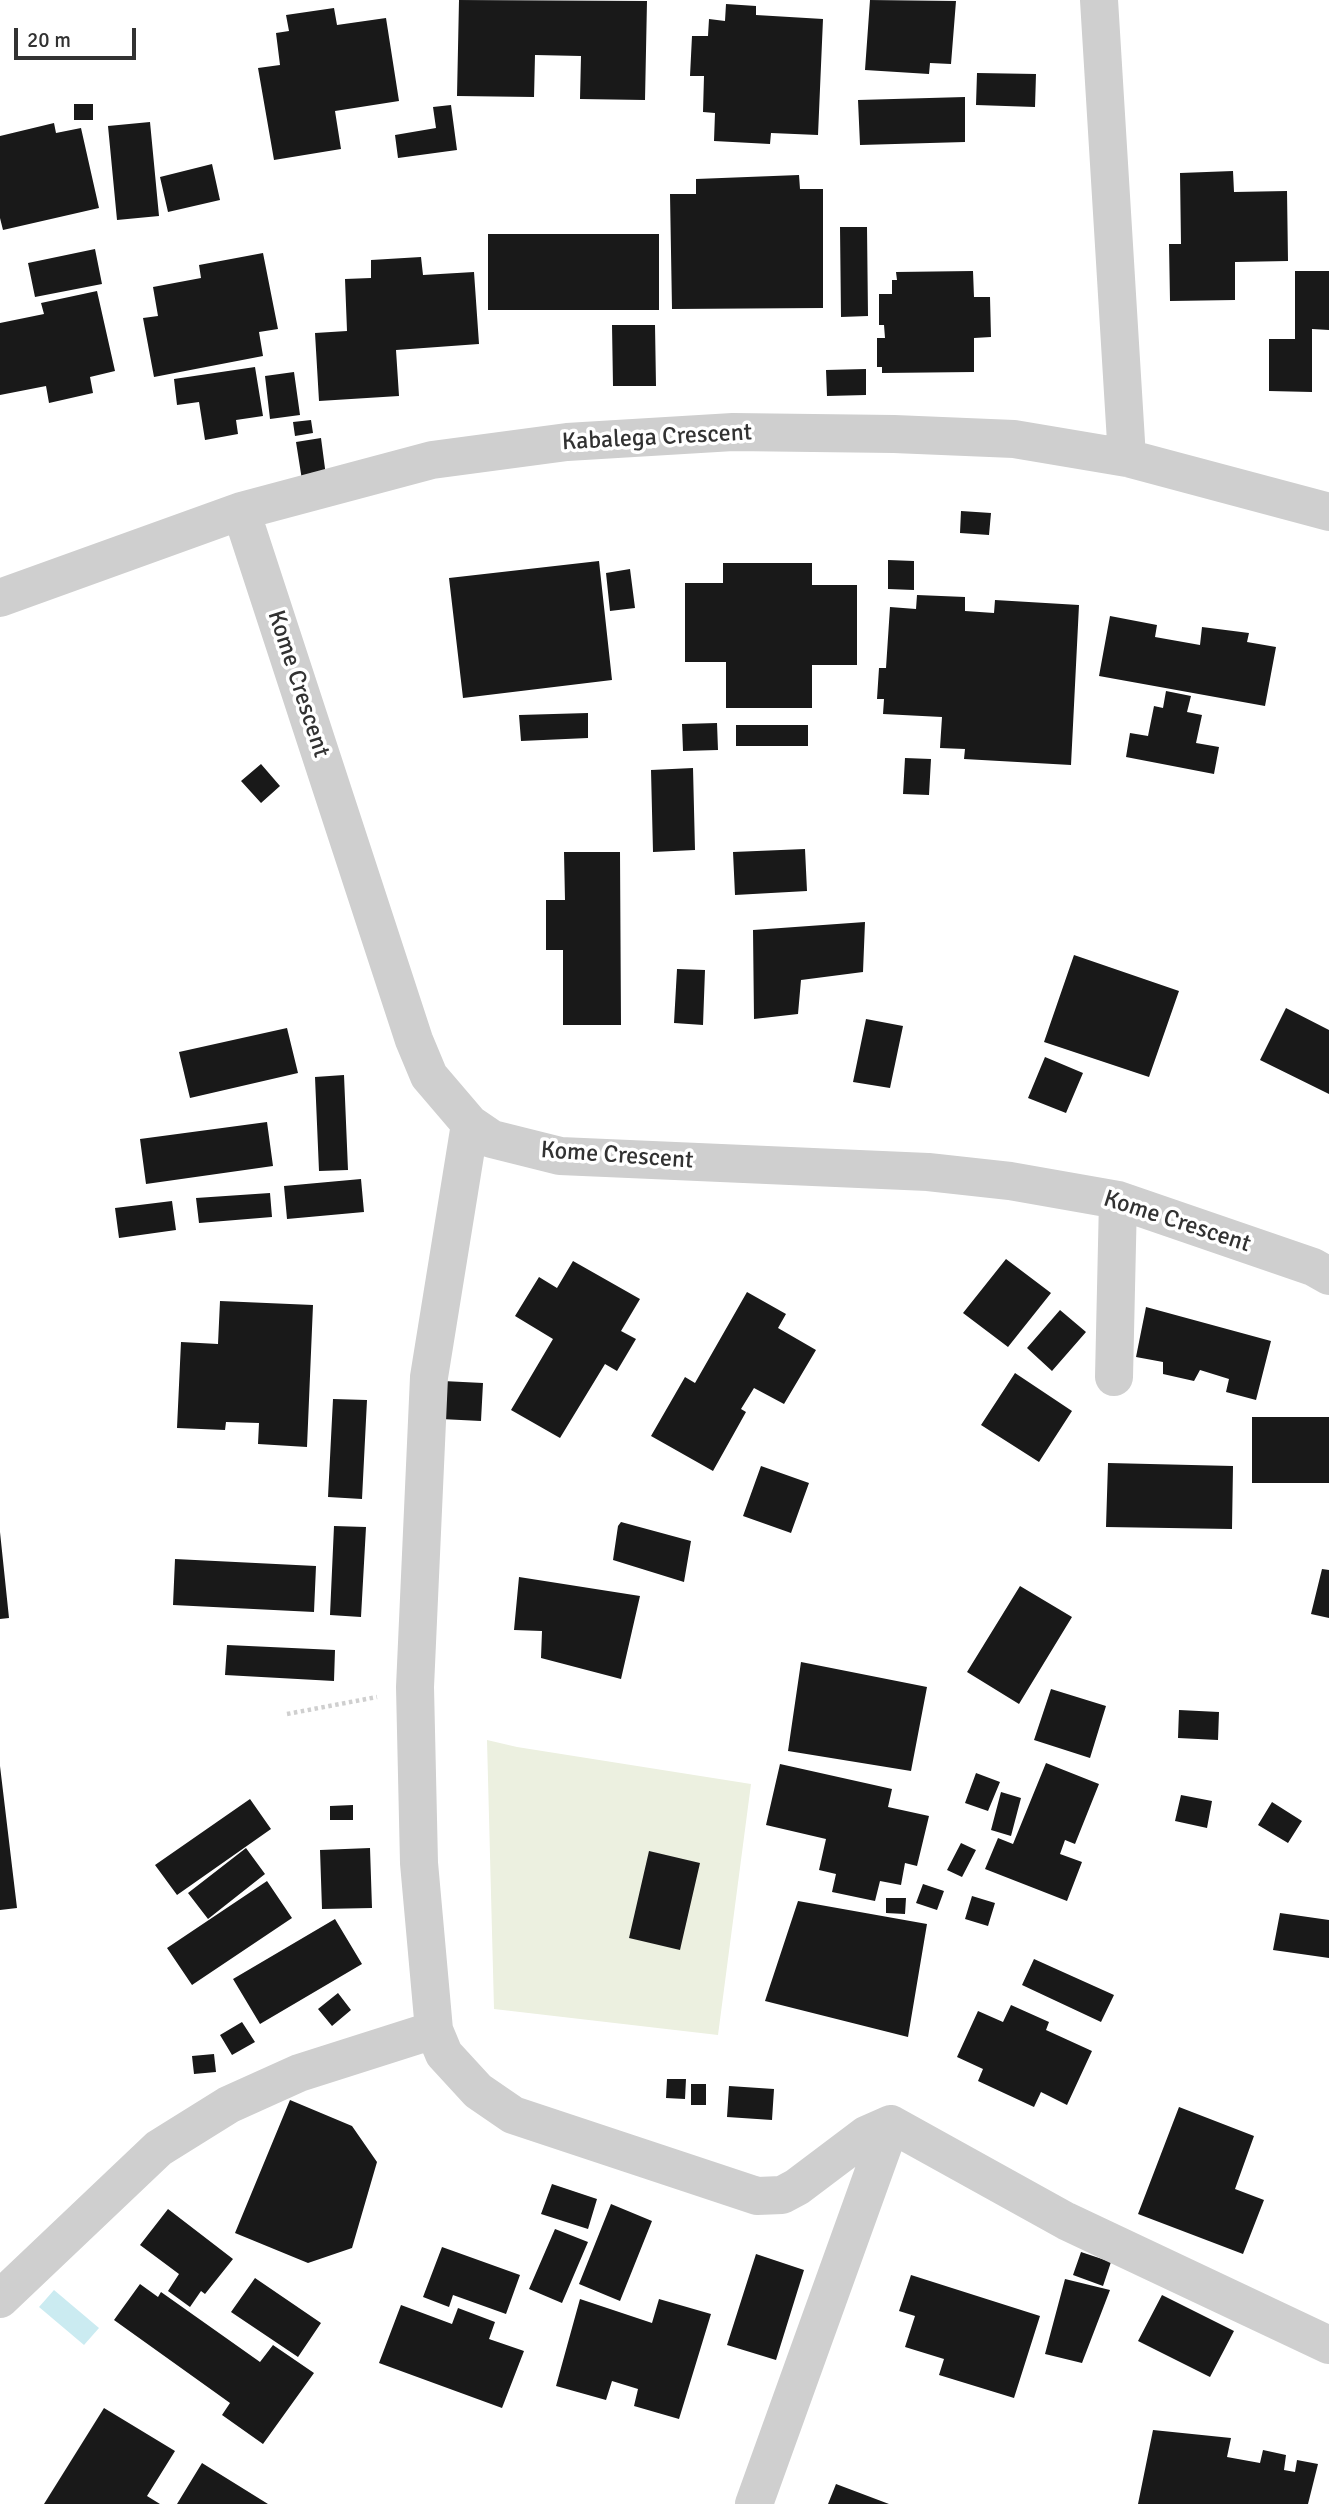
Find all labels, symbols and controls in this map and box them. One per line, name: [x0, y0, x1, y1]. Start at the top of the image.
scale bar: [18, 14, 140, 58]
text: 20 m: [27, 27, 71, 53]
street label: Kabalega Crescent: [561, 419, 753, 457]
street label: Kome Crescent: [261, 607, 335, 761]
street label: Kome Crescent: [540, 1136, 694, 1176]
street label: Kome Crescent: [1100, 1185, 1254, 1259]

